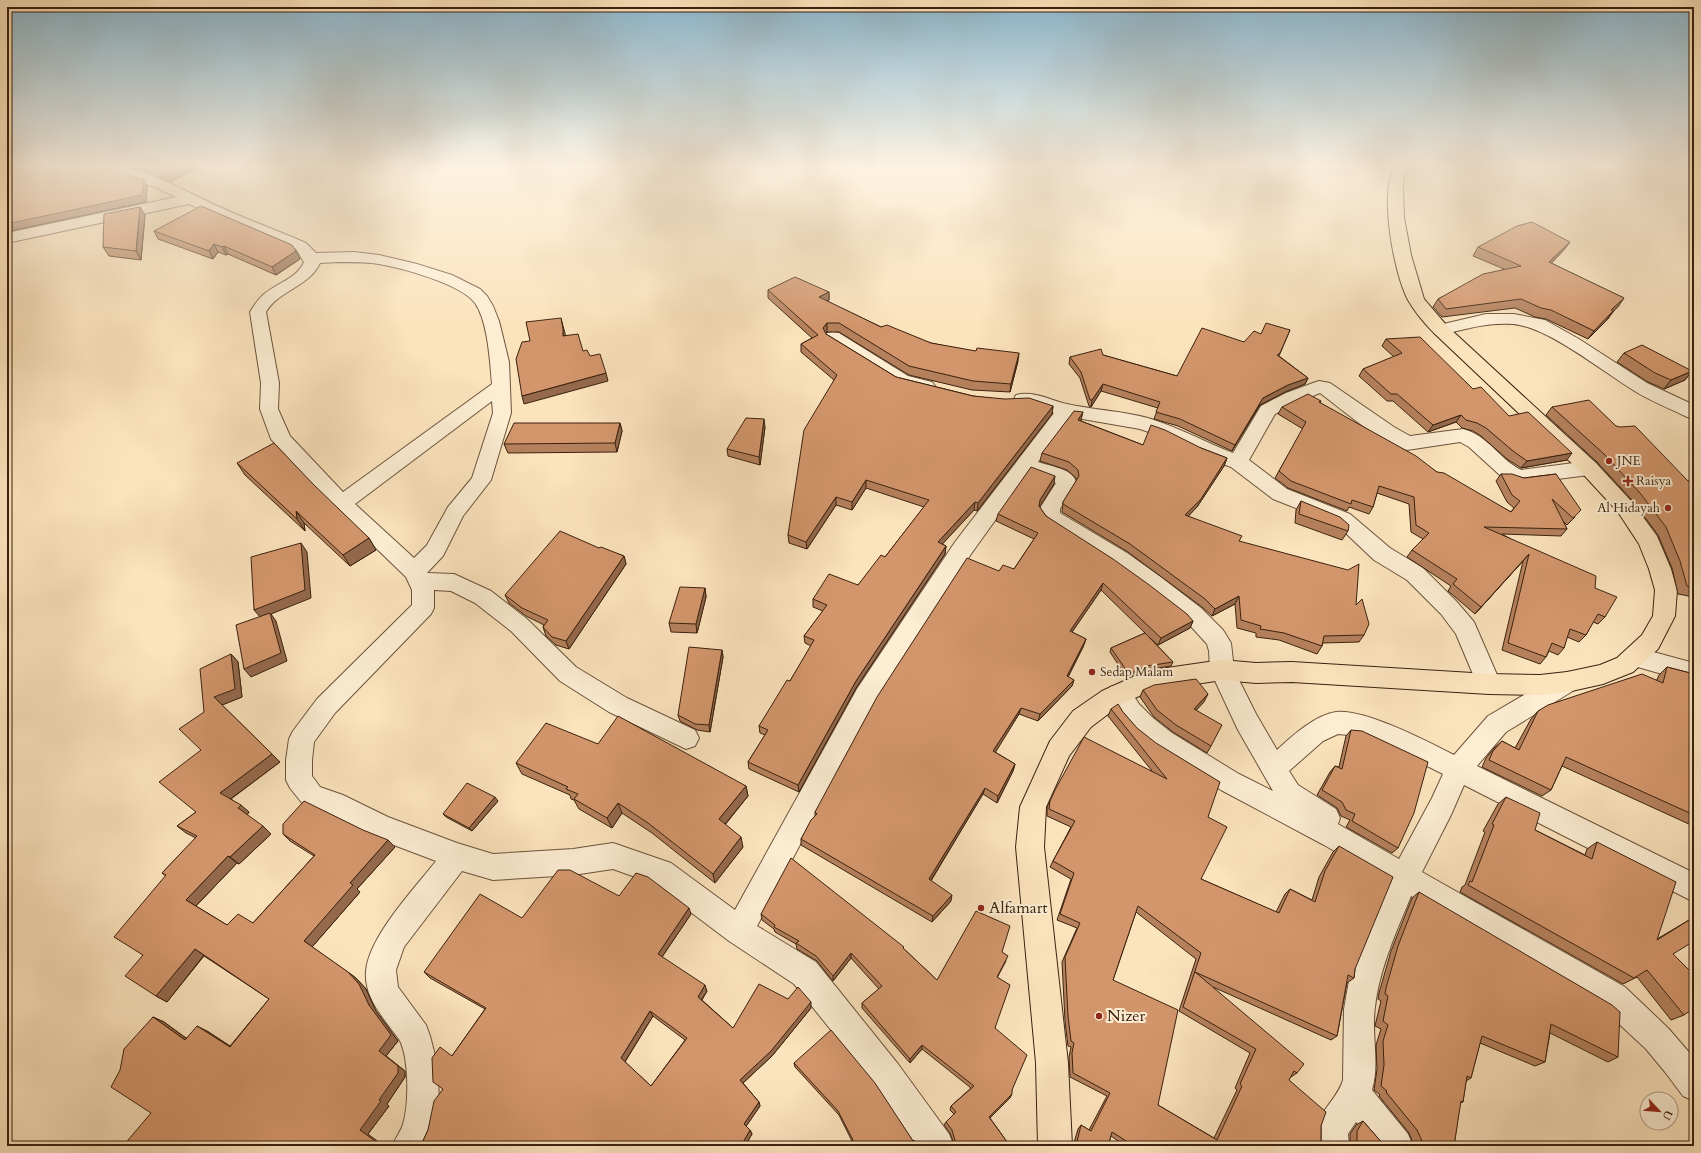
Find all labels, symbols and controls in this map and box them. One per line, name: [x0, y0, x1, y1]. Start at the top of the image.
place label: JNE: [1615, 452, 1641, 470]
marker: JNE: [1604, 456, 1614, 466]
place label: Raisya: [1636, 472, 1671, 490]
marker: Raisya: [1623, 476, 1633, 486]
place label: Al Hidayah: [1597, 499, 1660, 517]
marker: Al Hidayah: [1663, 503, 1673, 513]
place label: Sedap Malam: [1100, 663, 1173, 681]
marker: Sedap Malam: [1087, 667, 1097, 677]
place label: Alfamart: [989, 897, 1048, 919]
marker: Alfamart: [976, 903, 986, 913]
place label: Nizer: [1107, 1005, 1146, 1027]
marker: Nizer: [1094, 1011, 1104, 1021]
north arrow: [1639, 1091, 1679, 1131]
text: U: [1659, 1108, 1676, 1123]

